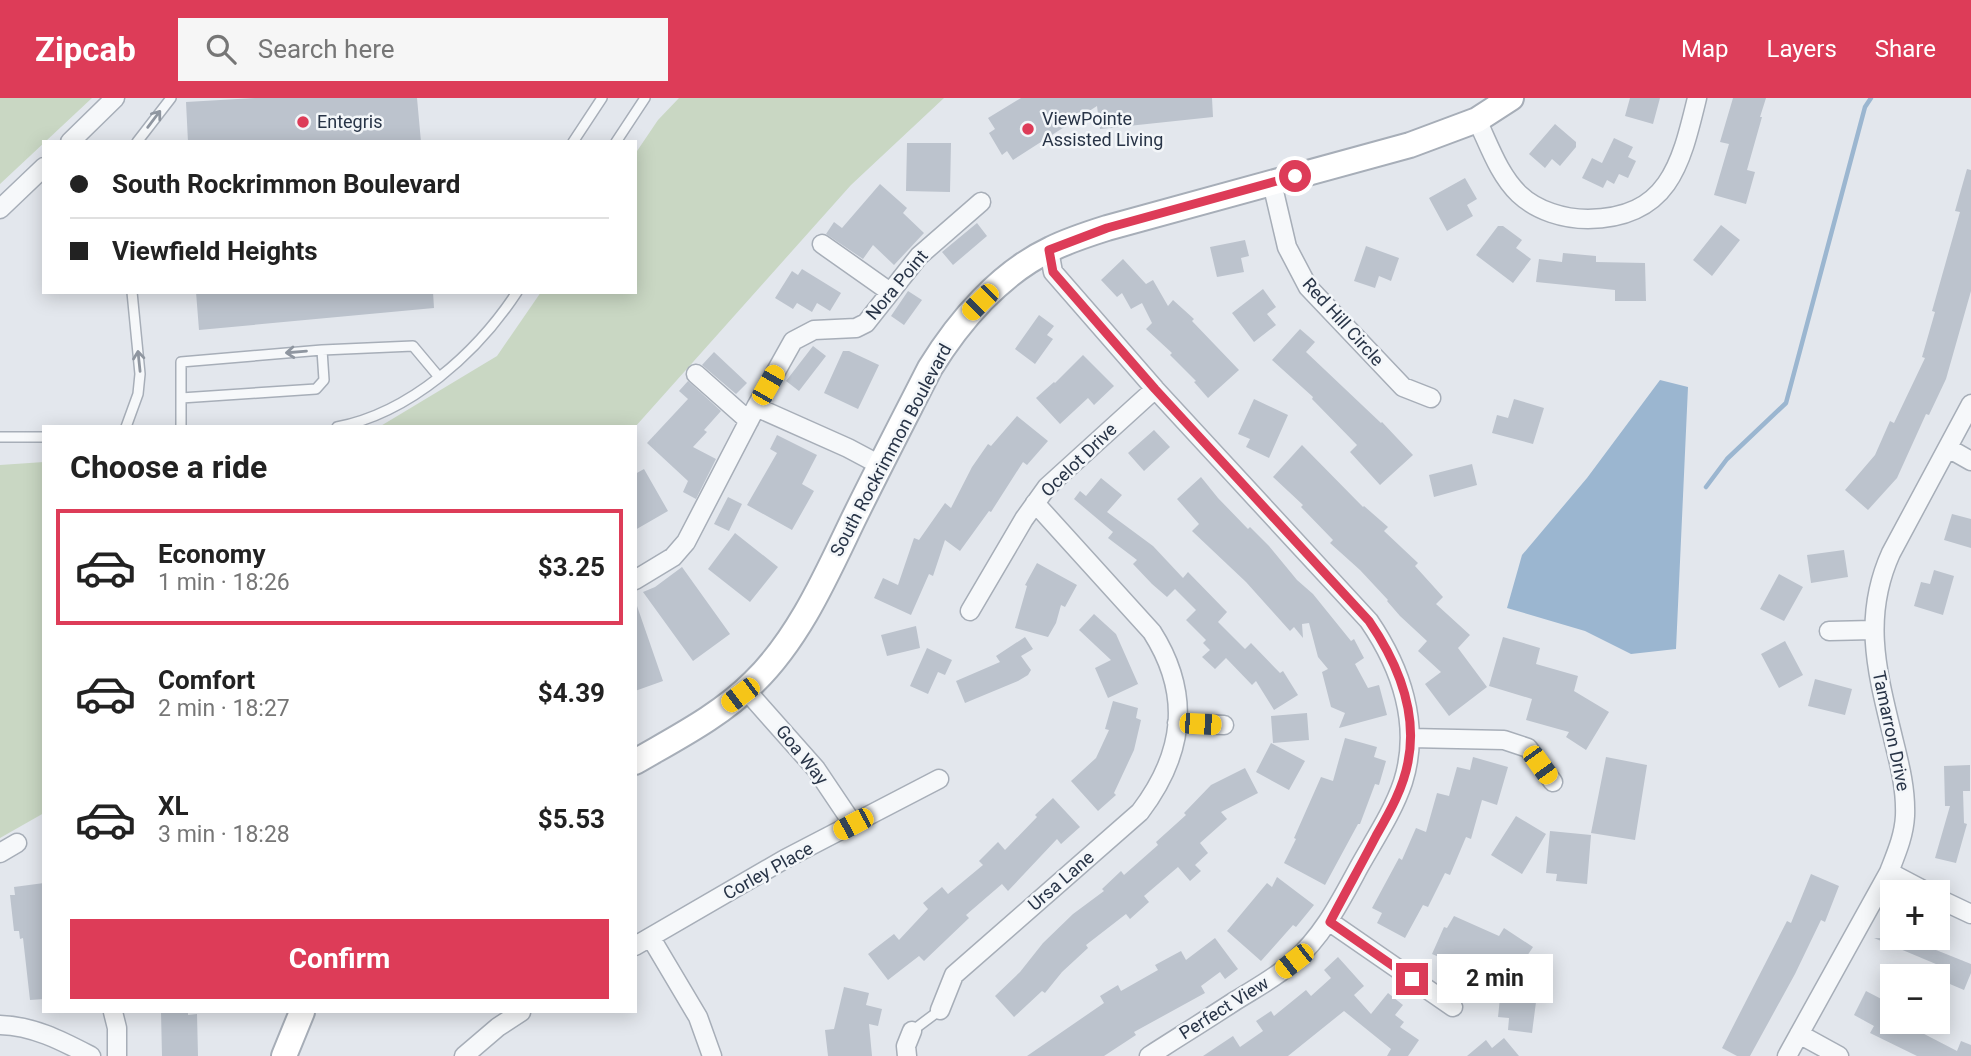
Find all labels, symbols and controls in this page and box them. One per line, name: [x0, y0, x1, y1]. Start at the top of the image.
search box: [178, 18, 668, 81]
text: Zipcab: [35, 30, 136, 69]
icon: search: [202, 30, 240, 68]
text: Search here: [258, 34, 395, 64]
text: Map: [1681, 35, 1729, 63]
text: Layers: [1767, 35, 1837, 63]
text: Share: [1875, 35, 1936, 63]
place label: ViewPointe Assisted Living: [1042, 108, 1163, 150]
one-way arrow: [146, 110, 161, 129]
place label: Entegris: [317, 111, 382, 132]
marker: Entegris: [295, 114, 311, 130]
marker: ViewPointe Assisted Living: [1020, 121, 1036, 137]
route start: [1279, 160, 1311, 192]
text: South Rockrimmon Boulevard: [112, 169, 460, 199]
text: Viewfield Heights: [112, 236, 318, 266]
street label: Nora Point: [861, 245, 932, 324]
street label: Red Hill Circle: [1298, 273, 1388, 370]
car: [958, 280, 1003, 324]
street label: South Rockrimmon Boulevard: [826, 340, 956, 560]
one-way arrow: [285, 346, 308, 359]
one-way arrow: [132, 350, 145, 373]
car: [749, 362, 788, 408]
street label: Ocelot Drive: [1037, 418, 1121, 501]
text: Choose a ride: [70, 448, 267, 486]
icon: car: [74, 536, 137, 599]
text: Economy: [158, 539, 265, 569]
text: $3.25: [538, 552, 605, 582]
text: 1 min · 18:26: [158, 569, 290, 596]
icon: car: [74, 662, 137, 725]
text: Comfort: [158, 665, 255, 695]
street label: Tamarron Drive: [1869, 669, 1914, 793]
car: [717, 674, 764, 716]
text: $4.39: [538, 678, 605, 708]
text: 2 min · 18:27: [158, 695, 290, 722]
car: [1179, 712, 1222, 736]
street label: Goa Way: [772, 721, 833, 789]
car: [1520, 742, 1561, 788]
icon: car: [74, 788, 137, 851]
text: XL: [158, 791, 189, 821]
text: $5.53: [538, 804, 605, 834]
car: [830, 805, 877, 843]
text: 3 min · 18:28: [158, 821, 290, 848]
street label: Corley Place: [719, 837, 816, 904]
street label: Ursa Lane: [1023, 846, 1098, 915]
map controls: [1880, 880, 1950, 1034]
button: +: [1880, 880, 1950, 950]
button: Confirm: [70, 919, 609, 999]
car: [1271, 940, 1318, 982]
callout: 2 min: [1436, 954, 1552, 1004]
route end: [1396, 963, 1428, 995]
button: −: [1880, 964, 1950, 1034]
text: 2 min: [1466, 965, 1524, 992]
street label: Perfect View: [1175, 972, 1273, 1043]

